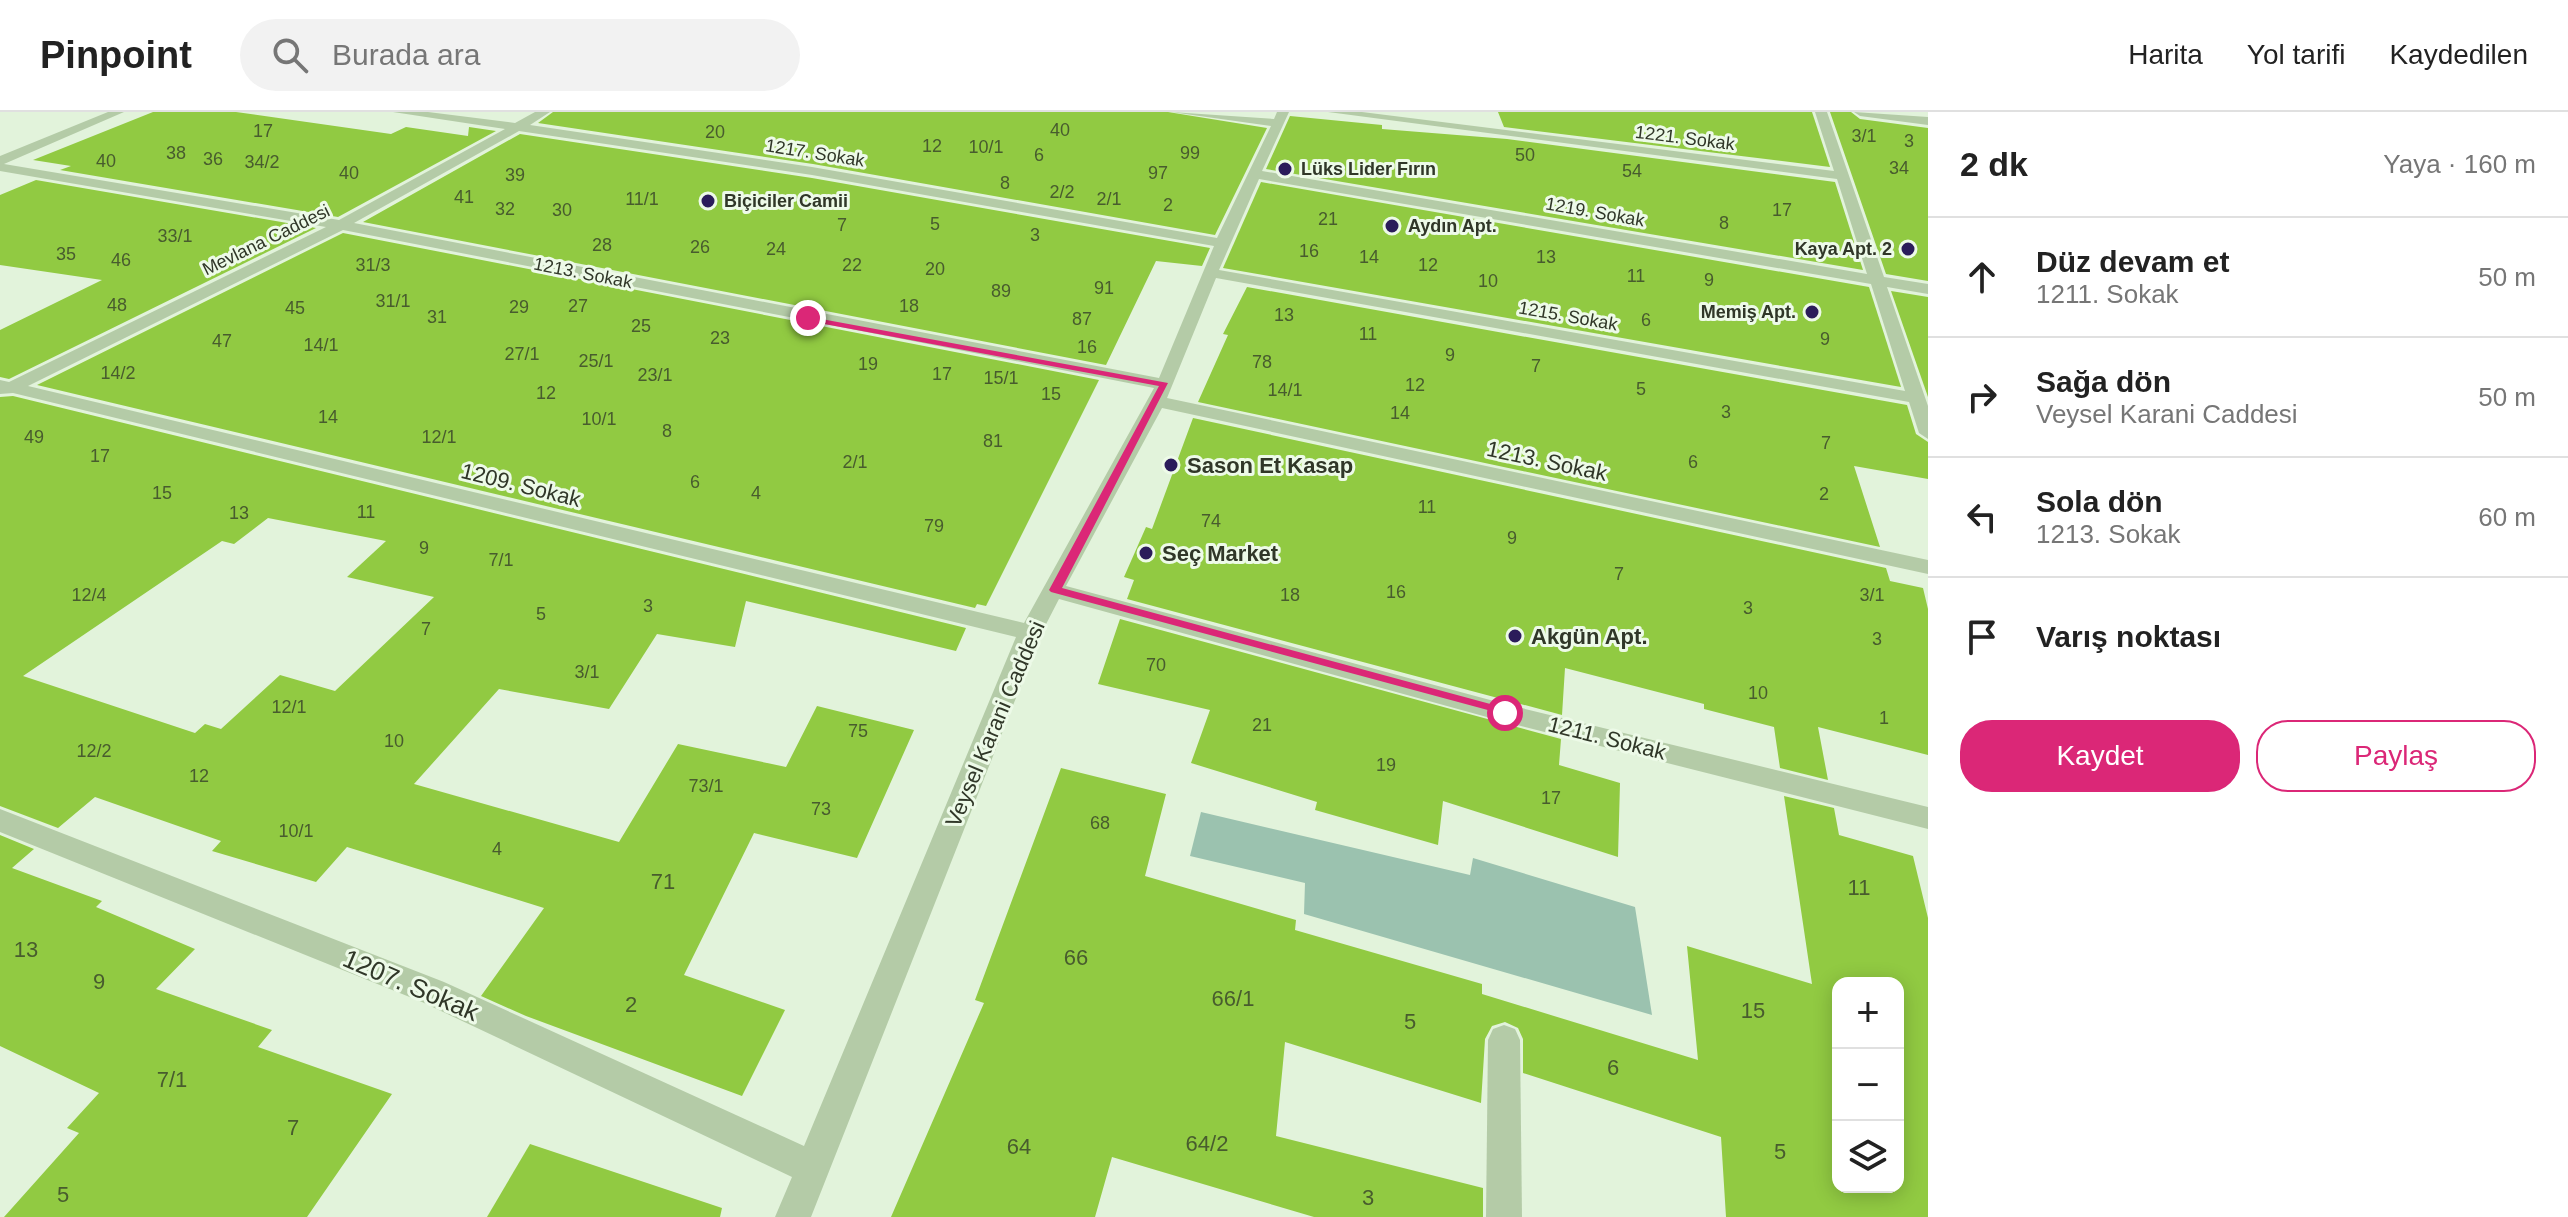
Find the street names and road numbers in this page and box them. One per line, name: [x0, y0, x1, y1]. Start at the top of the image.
street label: 1221. Sokak: [1634, 122, 1737, 154]
street label: 1217. Sokak: [764, 135, 867, 171]
street label: 1219. Sokak: [1544, 193, 1647, 231]
street label: Mevlana Caddesi: [199, 201, 333, 279]
street label: 1213. Sokak: [532, 254, 635, 293]
street label: 1215. Sokak: [1517, 297, 1620, 335]
street label: 1213. Sokak: [1485, 436, 1610, 486]
street label: 1209. Sokak: [459, 458, 584, 512]
street label: Veysel Karani Caddesi: [940, 617, 1050, 831]
street label: 1211. Sokak: [1545, 711, 1670, 765]
street label: 1207. Sokak: [339, 943, 484, 1027]

